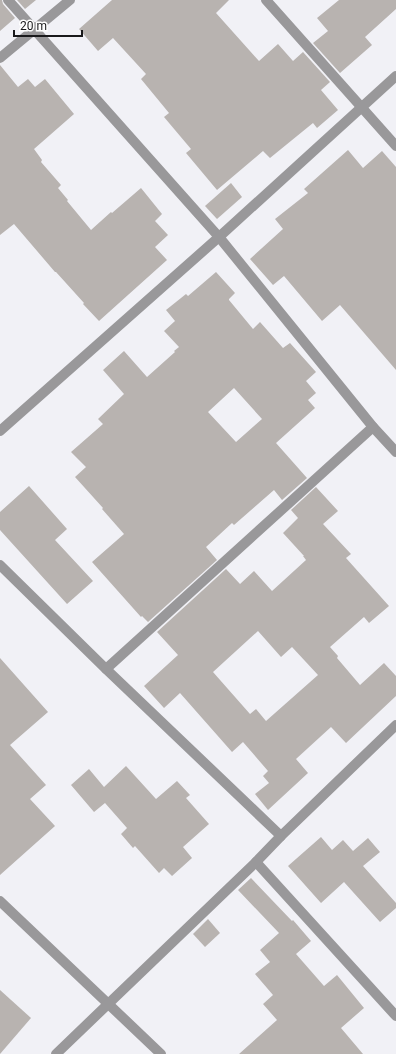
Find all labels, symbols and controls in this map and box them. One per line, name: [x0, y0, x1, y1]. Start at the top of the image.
scale bar: [14, 12, 82, 38]
text: 20 m: [20, 19, 47, 33]

